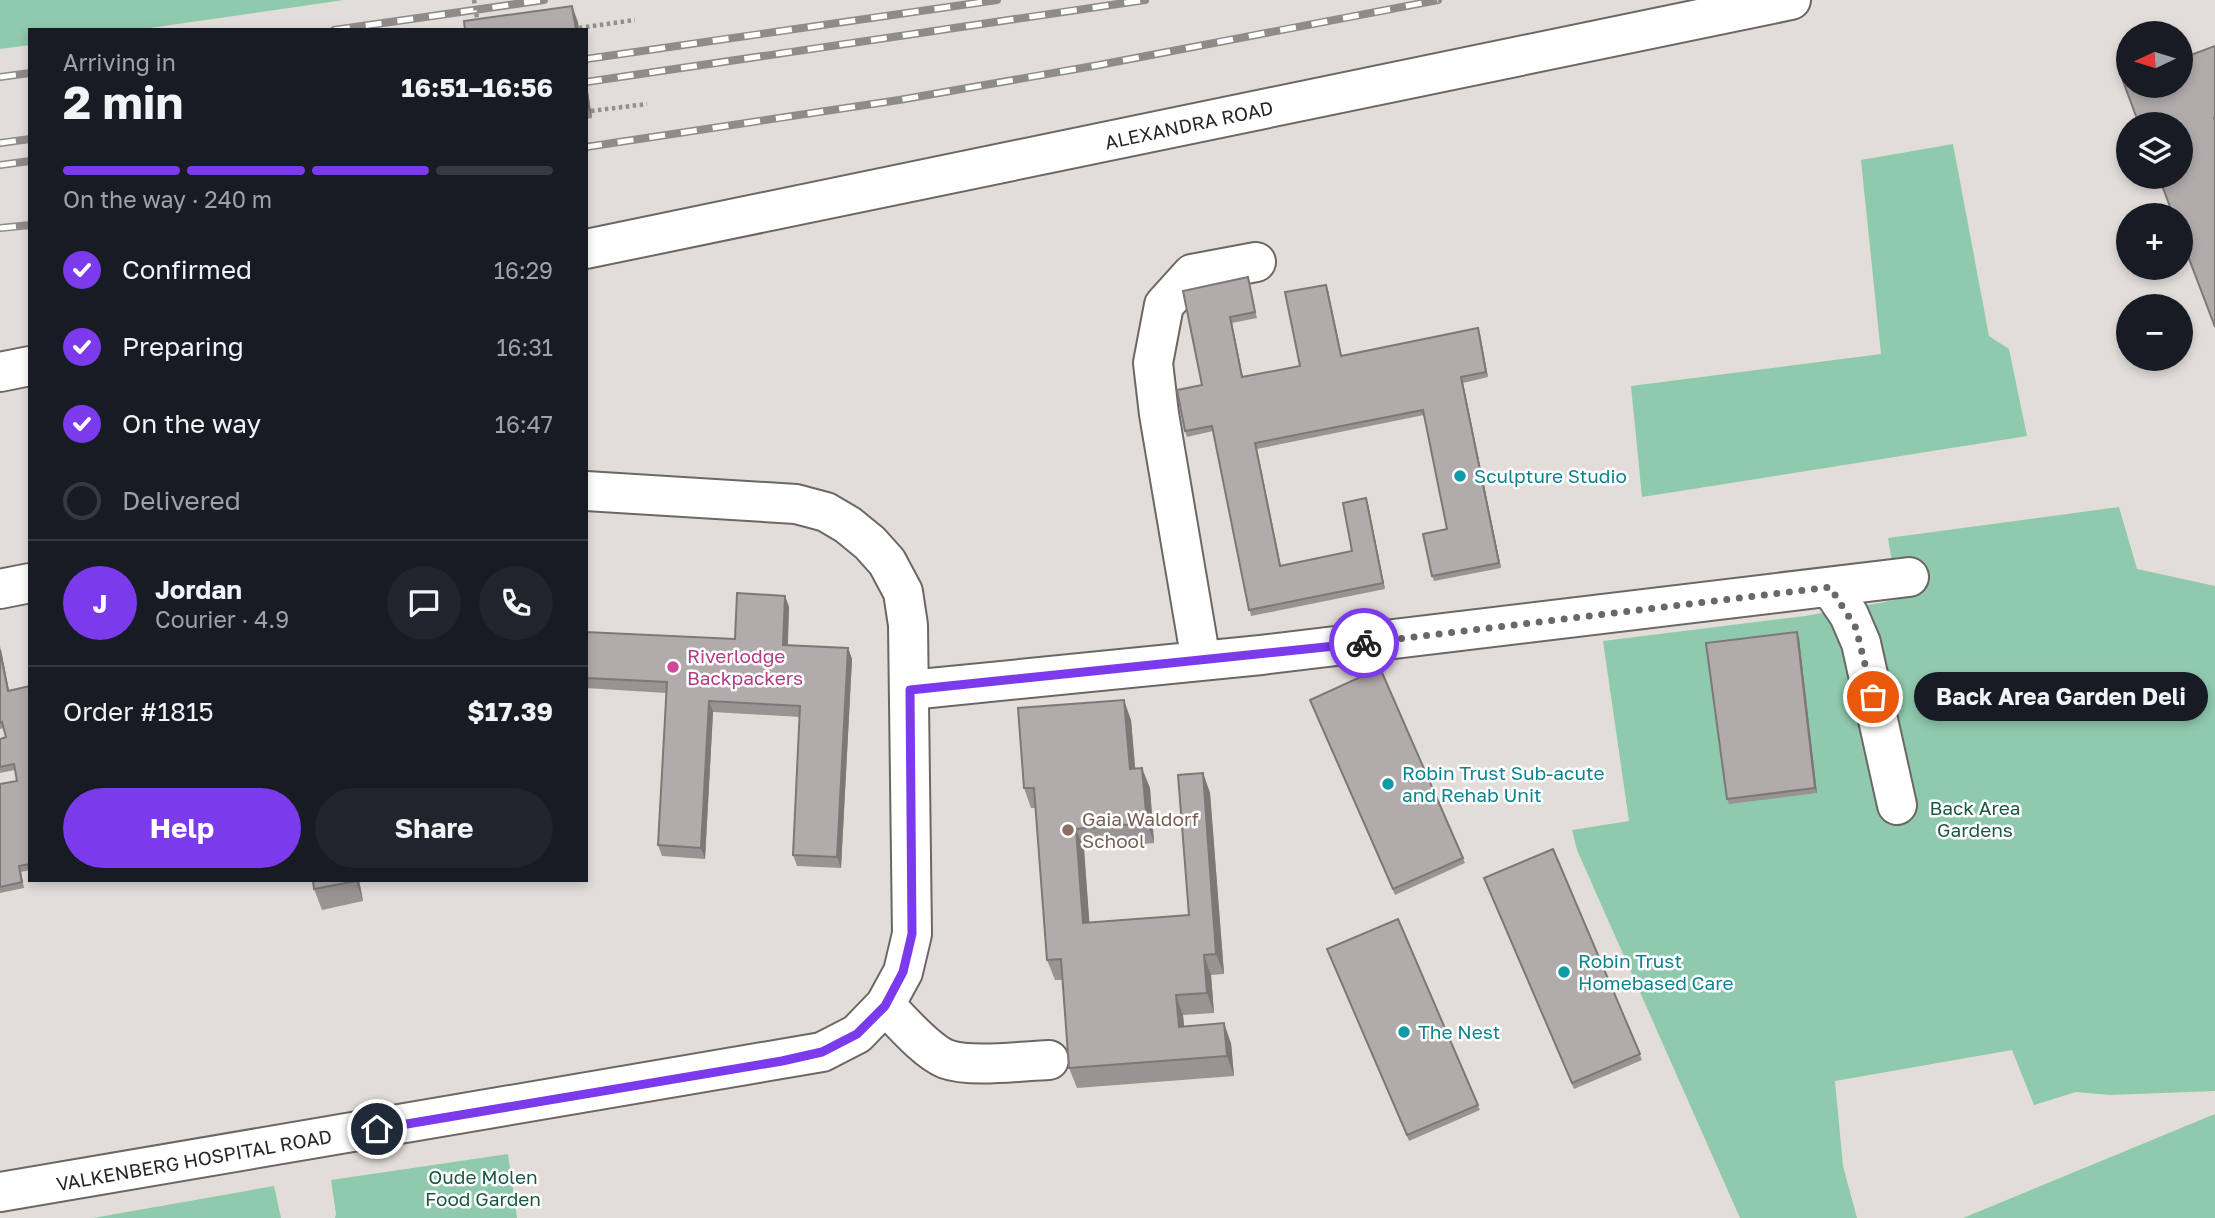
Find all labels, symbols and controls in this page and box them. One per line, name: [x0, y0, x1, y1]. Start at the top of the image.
north arrow: [2116, 21, 2193, 98]
map controls: [2116, 21, 2193, 371]
text: Arriving in: [63, 48, 176, 76]
text: 16:51–16:56: [401, 72, 553, 103]
text: 2 min: [63, 74, 183, 129]
street label: ALEXANDRA ROAD: [1103, 95, 1275, 154]
button: layers: [2116, 112, 2193, 189]
text: On the way · 240 m: [63, 185, 272, 213]
button: +: [2116, 203, 2193, 280]
icon: check: [63, 251, 101, 289]
text: Confirmed: [122, 254, 252, 285]
text: 16:29: [494, 256, 553, 284]
button: −: [2116, 294, 2193, 371]
icon: check: [63, 328, 101, 366]
text: Preparing: [122, 331, 244, 362]
text: 16:31: [496, 333, 553, 361]
icon: check: [63, 405, 101, 443]
text: On the way: [122, 408, 261, 439]
text: 16:47: [495, 410, 553, 438]
place label: Sculpture Studio: [1474, 464, 1627, 487]
marker: Sculpture Studio: [1452, 468, 1468, 484]
text: Delivered: [122, 485, 241, 516]
button: chat: [387, 566, 461, 640]
button: phone: [479, 566, 553, 640]
text: Jordan: [155, 574, 242, 605]
text: J: [93, 588, 107, 619]
text: Courier · 4.9: [155, 605, 289, 633]
courier: [1329, 608, 1399, 678]
icon: bike: [1345, 624, 1383, 662]
place label: Riverlodge Backpackers: [687, 644, 803, 689]
marker: Riverlodge Backpackers: [665, 659, 681, 675]
pin: [1843, 667, 1903, 727]
callout: Back Area Garden Deli: [1915, 672, 2209, 722]
icon: bag: [1854, 678, 1892, 716]
text: Back Area Garden Deli: [1936, 682, 2186, 710]
text: Order #1815: [63, 696, 214, 727]
text: $17.39: [467, 696, 553, 727]
place label: Robin Trust Sub-acute and Rehab Unit: [1402, 761, 1605, 806]
marker: Robin Trust Sub-acute and Rehab Unit: [1380, 776, 1396, 792]
button: Help: [63, 788, 301, 868]
button: Share: [315, 788, 553, 868]
park label: Back Area Gardens: [1929, 796, 2021, 841]
place label: Gaia Waldorf School: [1082, 807, 1199, 852]
marker: Gaia Waldorf School: [1060, 822, 1076, 838]
place label: Robin Trust Homebased Care: [1578, 949, 1734, 994]
marker: Robin Trust Homebased Care: [1556, 964, 1572, 980]
place label: The Nest: [1418, 1020, 1500, 1043]
marker: The Nest: [1396, 1024, 1412, 1040]
pin: [347, 1099, 407, 1159]
icon: home: [358, 1110, 396, 1148]
street label: VALKENBERG HOSPITAL ROAD: [54, 1124, 333, 1195]
park label: Oude Molen Food Garden: [425, 1165, 541, 1210]

